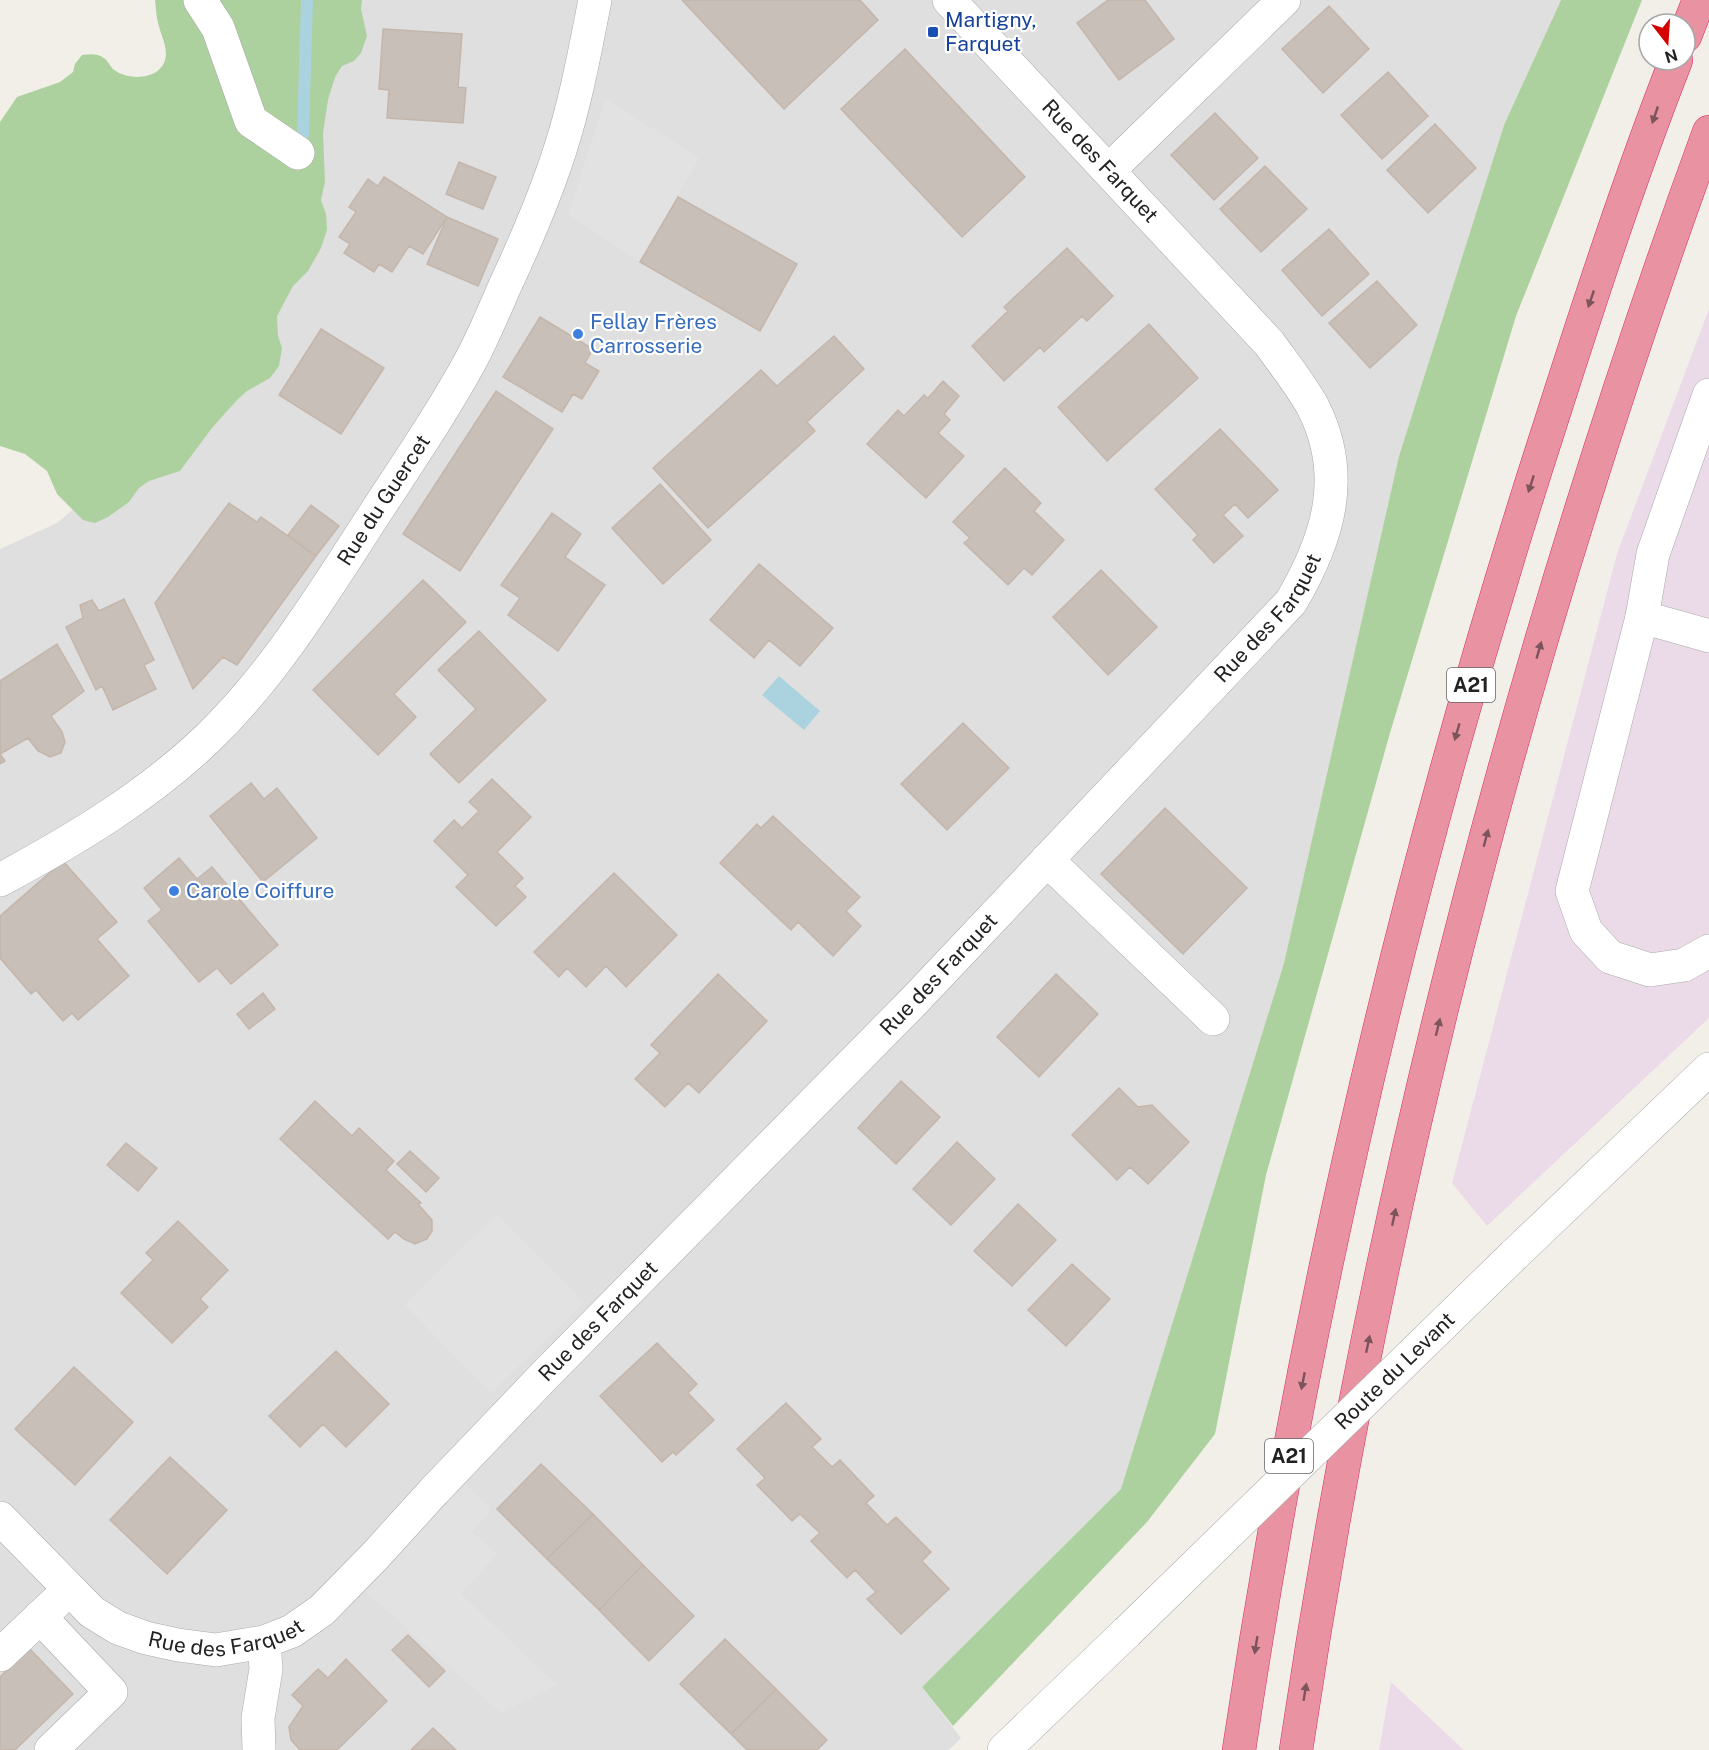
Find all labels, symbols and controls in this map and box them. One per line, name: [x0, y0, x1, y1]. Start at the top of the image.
place label: Martigny, Farquet: [945, 7, 1036, 56]
north arrow: [1637, 12, 1697, 72]
marker: Martigny, Farquet: [926, 25, 940, 39]
text: N: [1662, 45, 1680, 67]
street label: Rue des Farquet: [1037, 94, 1164, 227]
one-way arrow: [1650, 106, 1660, 124]
one-way arrow: [1585, 290, 1595, 308]
place label: Fellay Frères Carrosserie: [590, 309, 717, 358]
marker: Fellay Frères Carrosserie: [571, 327, 585, 341]
street label: Rue du Guercet: [332, 430, 435, 570]
one-way arrow: [1525, 475, 1535, 493]
street label: Rue des Farquet: [1209, 550, 1326, 687]
one-way arrow: [1535, 641, 1544, 659]
road number: A21: [1447, 668, 1495, 702]
one-way arrow: [1452, 723, 1461, 741]
one-way arrow: [1482, 829, 1492, 847]
place label: Carole Coiffure: [186, 878, 334, 903]
marker: Carole Coiffure: [167, 884, 181, 898]
street label: Rue des Farquet: [874, 908, 1002, 1040]
one-way arrow: [1433, 1017, 1443, 1036]
one-way arrow: [1390, 1207, 1399, 1226]
street label: Rue des Farquet: [533, 1255, 663, 1386]
street label: Route du Levant: [1329, 1307, 1460, 1435]
one-way arrow: [1364, 1334, 1373, 1353]
one-way arrow: [1298, 1372, 1307, 1391]
road number: A21: [1265, 1439, 1313, 1473]
street label: Rue des Farquet: [146, 1614, 309, 1662]
one-way arrow: [1251, 1636, 1260, 1655]
one-way arrow: [1301, 1683, 1310, 1702]

